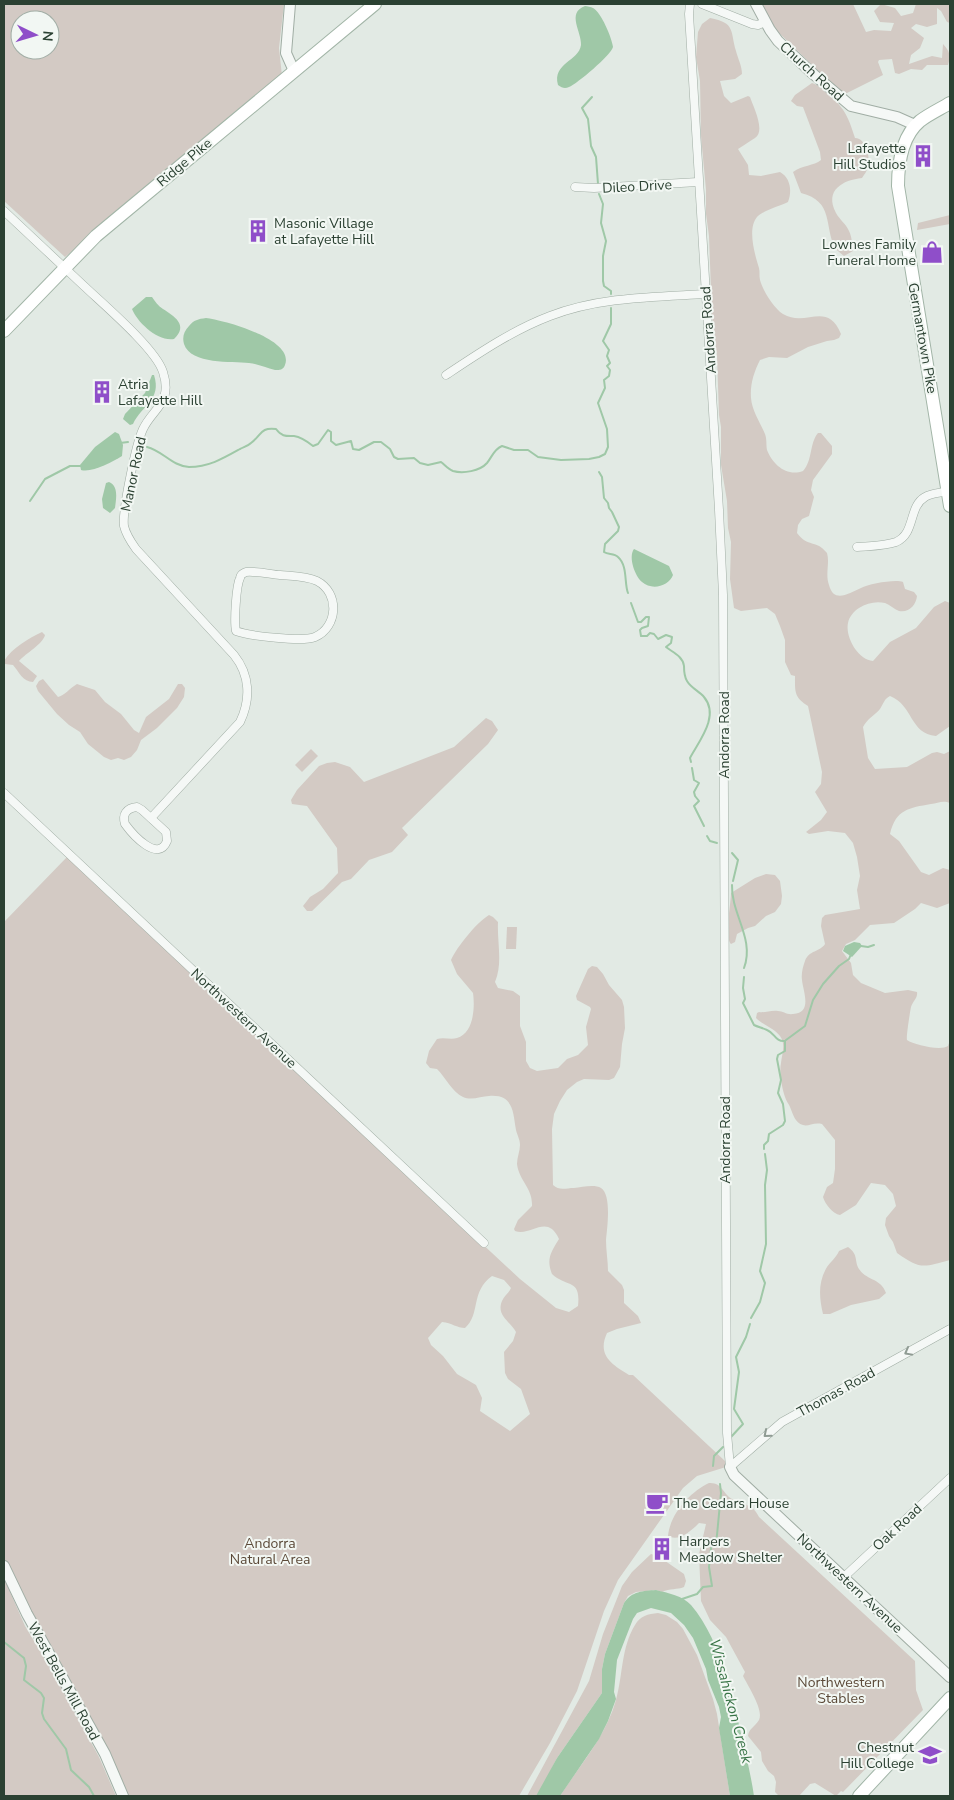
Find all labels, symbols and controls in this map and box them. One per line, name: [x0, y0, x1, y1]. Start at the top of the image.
north arrow: [10, 10, 60, 60]
text: N: [38, 30, 57, 42]
street label: Church Road: [775, 37, 848, 105]
street label: Ridge Pike: [153, 134, 216, 191]
place label: Lafayette Hill Studios: [833, 139, 906, 174]
building icon: Lafayette Hill Studios: [910, 143, 936, 169]
street label: Dileo Drive: [602, 175, 672, 198]
place label: Masonic Village at Lafayette Hill: [274, 214, 375, 249]
building icon: Masonic Village at Lafayette Hill: [245, 218, 271, 244]
place label: Lownes Family Funeral Home: [822, 235, 917, 270]
shop icon: Lownes Family Funeral Home: [919, 239, 945, 265]
street label: Germantown Pike: [903, 281, 942, 395]
street label: Andorra Road: [696, 286, 721, 374]
place label: Atria Lafayette Hill: [118, 375, 203, 410]
building icon: Atria Lafayette Hill: [89, 379, 115, 405]
street label: Manor Road: [116, 435, 151, 513]
street label: Andorra Road: [715, 691, 734, 779]
street label: Northwestern Avenue: [187, 964, 301, 1073]
street label: Andorra Road: [716, 1096, 735, 1184]
one-way arrow: [904, 1346, 913, 1356]
street label: Thomas Road: [794, 1363, 879, 1422]
one-way arrow: [764, 1429, 773, 1438]
cafe icon: The Cedars House: [644, 1490, 670, 1516]
place label: The Cedars House: [674, 1494, 789, 1513]
street label: Oak Road: [868, 1500, 926, 1555]
street label: Northwestern Avenue: [793, 1529, 907, 1638]
place label: Harpers Meadow Shelter: [679, 1532, 782, 1567]
park label: Andorra Natural Area: [230, 1534, 310, 1569]
building icon: Harpers Meadow Shelter: [649, 1536, 675, 1562]
street label: West Bells Mill Road: [23, 1619, 104, 1744]
water label: Wissahickon Creek: [705, 1637, 757, 1766]
park label: Northwestern Stables: [797, 1673, 885, 1708]
place label: Chestnut Hill College: [840, 1738, 914, 1773]
school or university icon: Chestnut Hill College: [917, 1742, 943, 1768]

